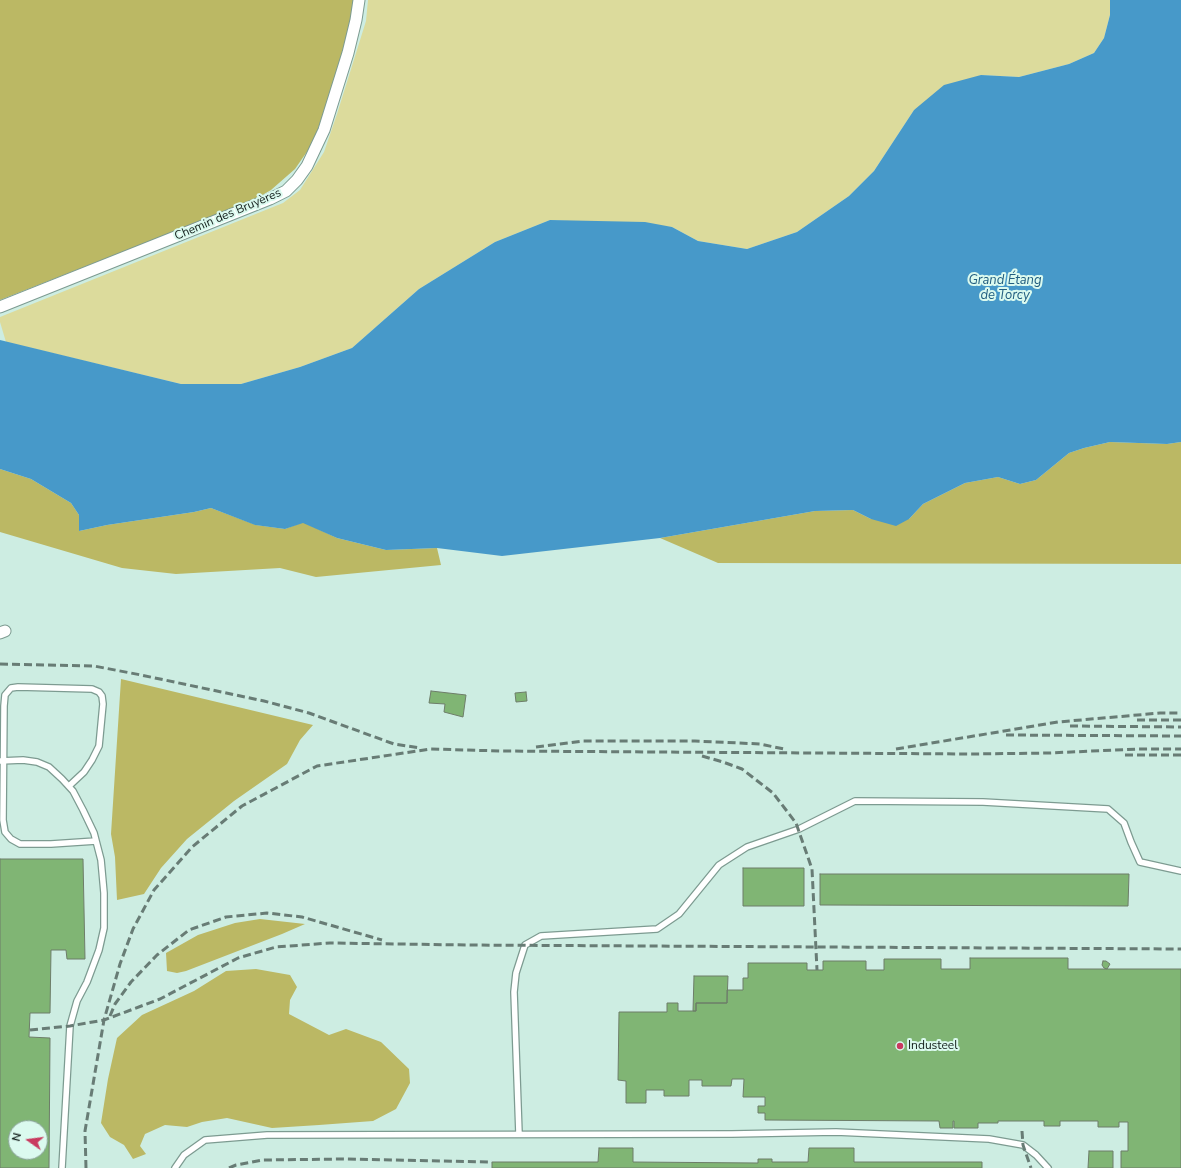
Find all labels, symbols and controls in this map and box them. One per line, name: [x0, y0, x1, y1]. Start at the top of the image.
street label: Chemin des Bruyères: [173, 186, 283, 244]
water label: Grand Étang de Torcy: [968, 273, 1042, 304]
place label: Industeel: [908, 1039, 958, 1053]
marker: Industeel: [895, 1041, 905, 1051]
north arrow: [8, 1120, 48, 1160]
text: N: [9, 1131, 25, 1143]

